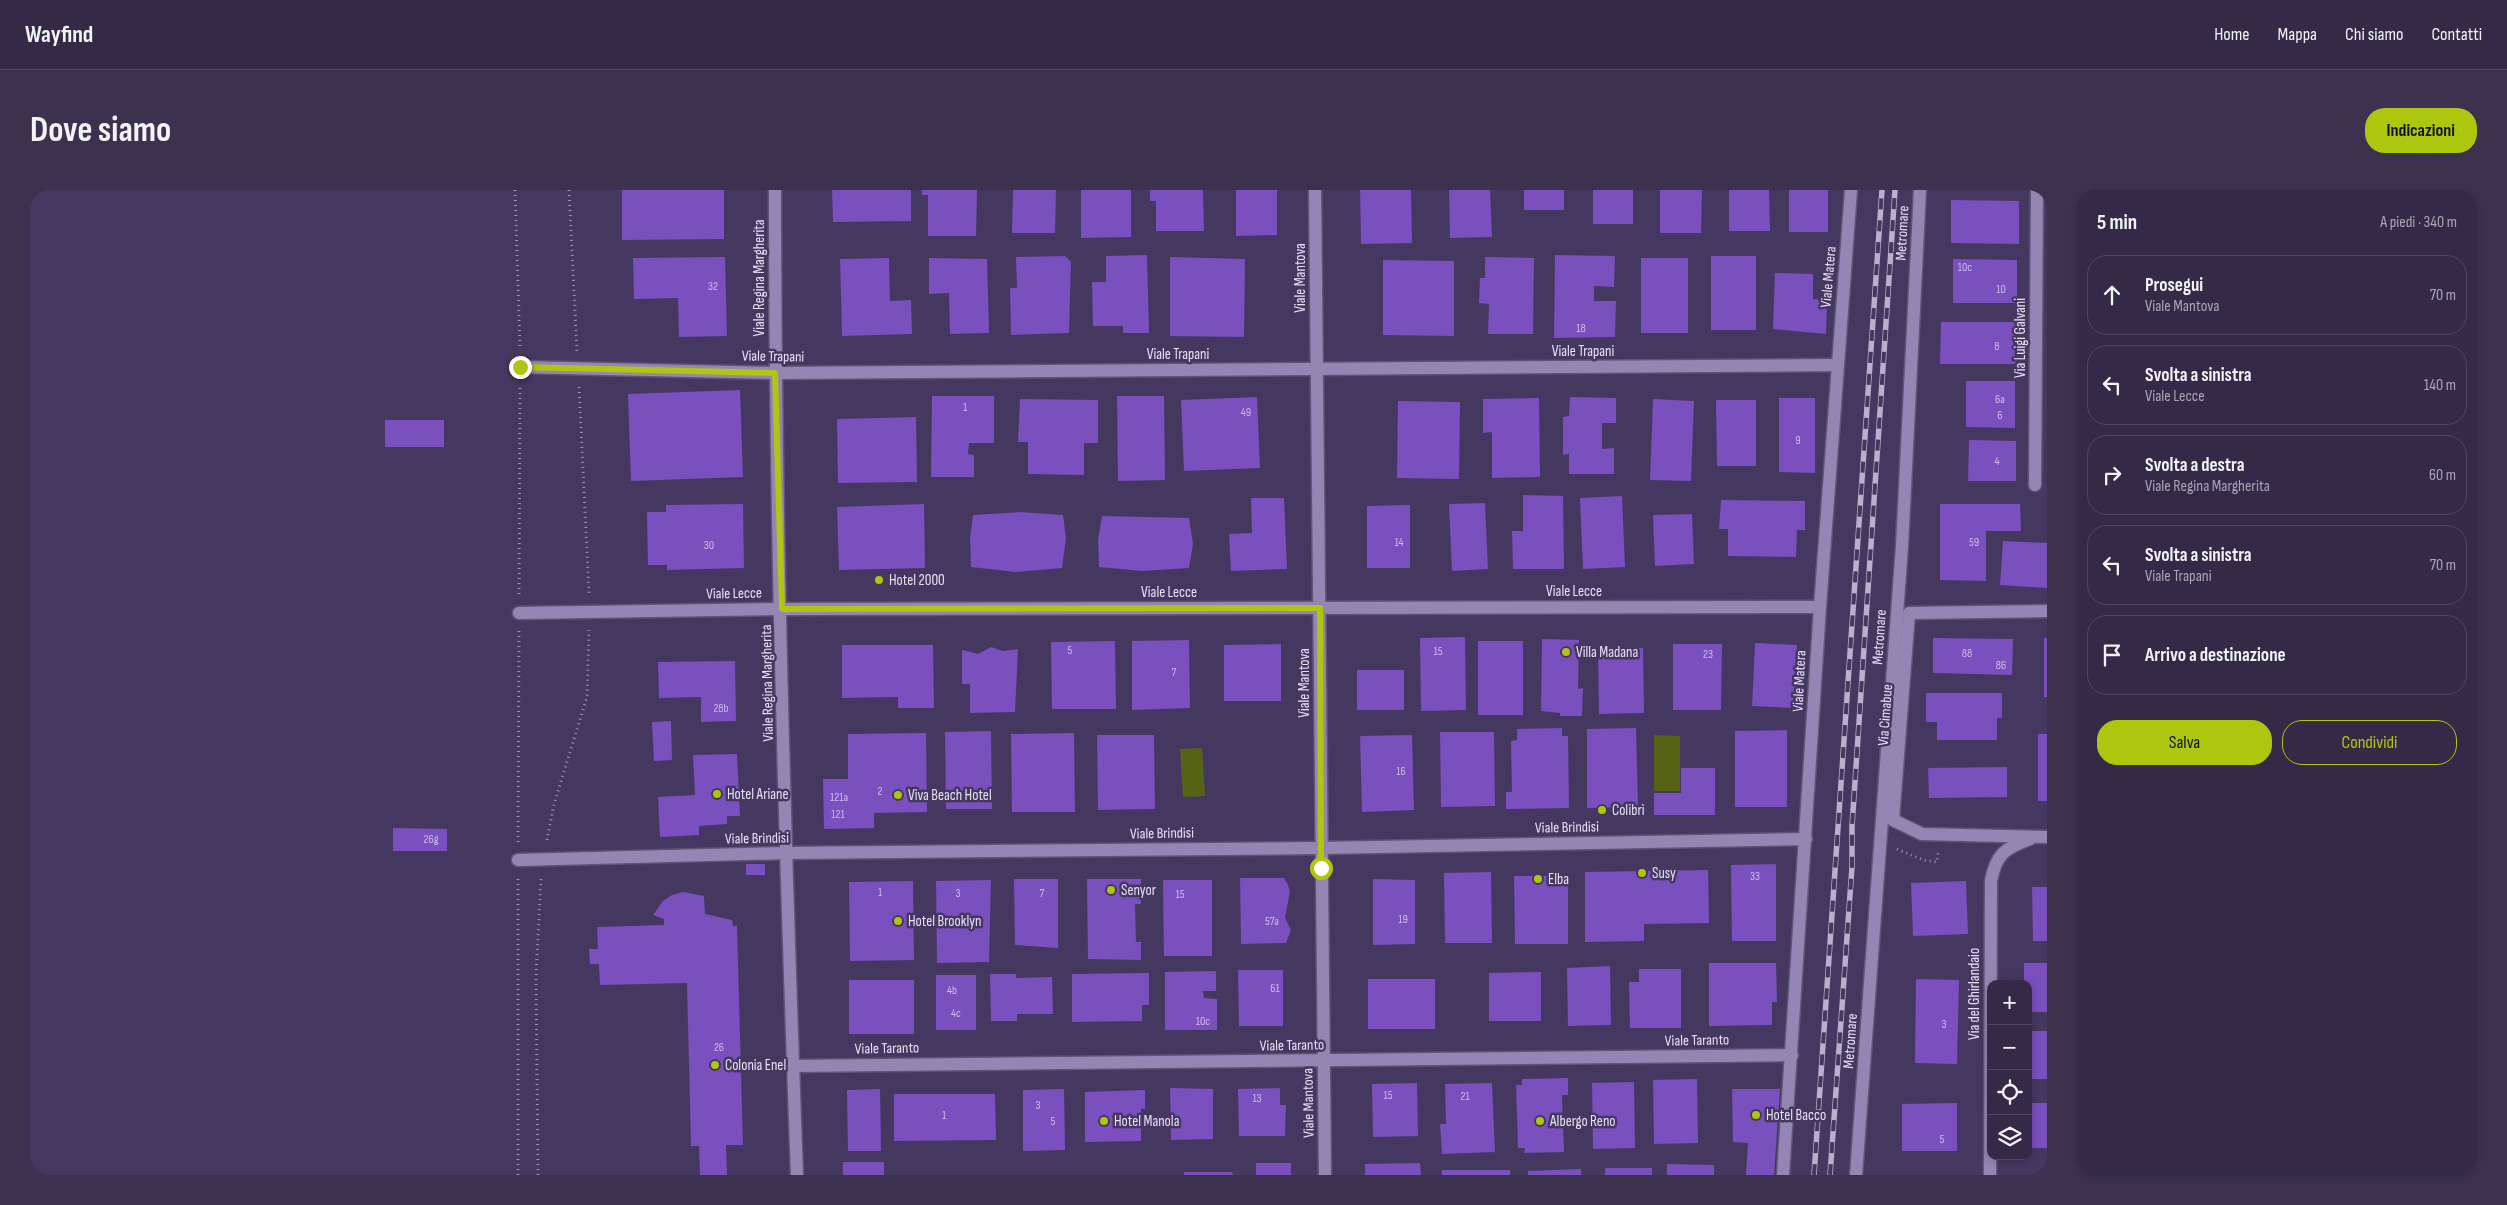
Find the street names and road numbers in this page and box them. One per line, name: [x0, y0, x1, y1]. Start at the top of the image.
street label: Metromare: [1892, 205, 1913, 261]
street label: Viale Regina Margherita: [750, 219, 769, 337]
street label: Viale Mantova: [1291, 243, 1310, 313]
street label: Viale Matera: [1816, 245, 1841, 309]
street label: Via Luigi Galvani: [2011, 298, 2030, 378]
street label: Viale Trapani: [1552, 342, 1614, 361]
street label: Viale Trapani: [1147, 345, 1209, 364]
street label: Viale Trapani: [742, 346, 805, 367]
street label: Viale Lecce: [1546, 582, 1602, 601]
street label: Viale Lecce: [1141, 583, 1197, 602]
street label: Viale Lecce: [706, 584, 762, 603]
street label: Metromare: [1868, 609, 1891, 665]
street label: Viale Regina Margherita: [757, 624, 778, 742]
street label: Viale Mantova: [1295, 648, 1314, 718]
street label: Viale Matera: [1788, 650, 1811, 712]
street label: Via Cimabue: [1874, 684, 1897, 746]
street label: Viale Brindisi: [1535, 817, 1599, 838]
street label: Viale Brindisi: [1130, 823, 1194, 844]
street label: Viale Brindisi: [725, 828, 789, 849]
street label: Via del Ghirlandaio: [1965, 948, 1984, 1040]
street label: Metromare: [1839, 1013, 1862, 1069]
street label: Viale Taranto: [1665, 1030, 1729, 1051]
street label: Viale Taranto: [1260, 1035, 1324, 1056]
street label: Viale Taranto: [855, 1038, 919, 1059]
street label: Viale Mantova: [1298, 1068, 1319, 1138]

